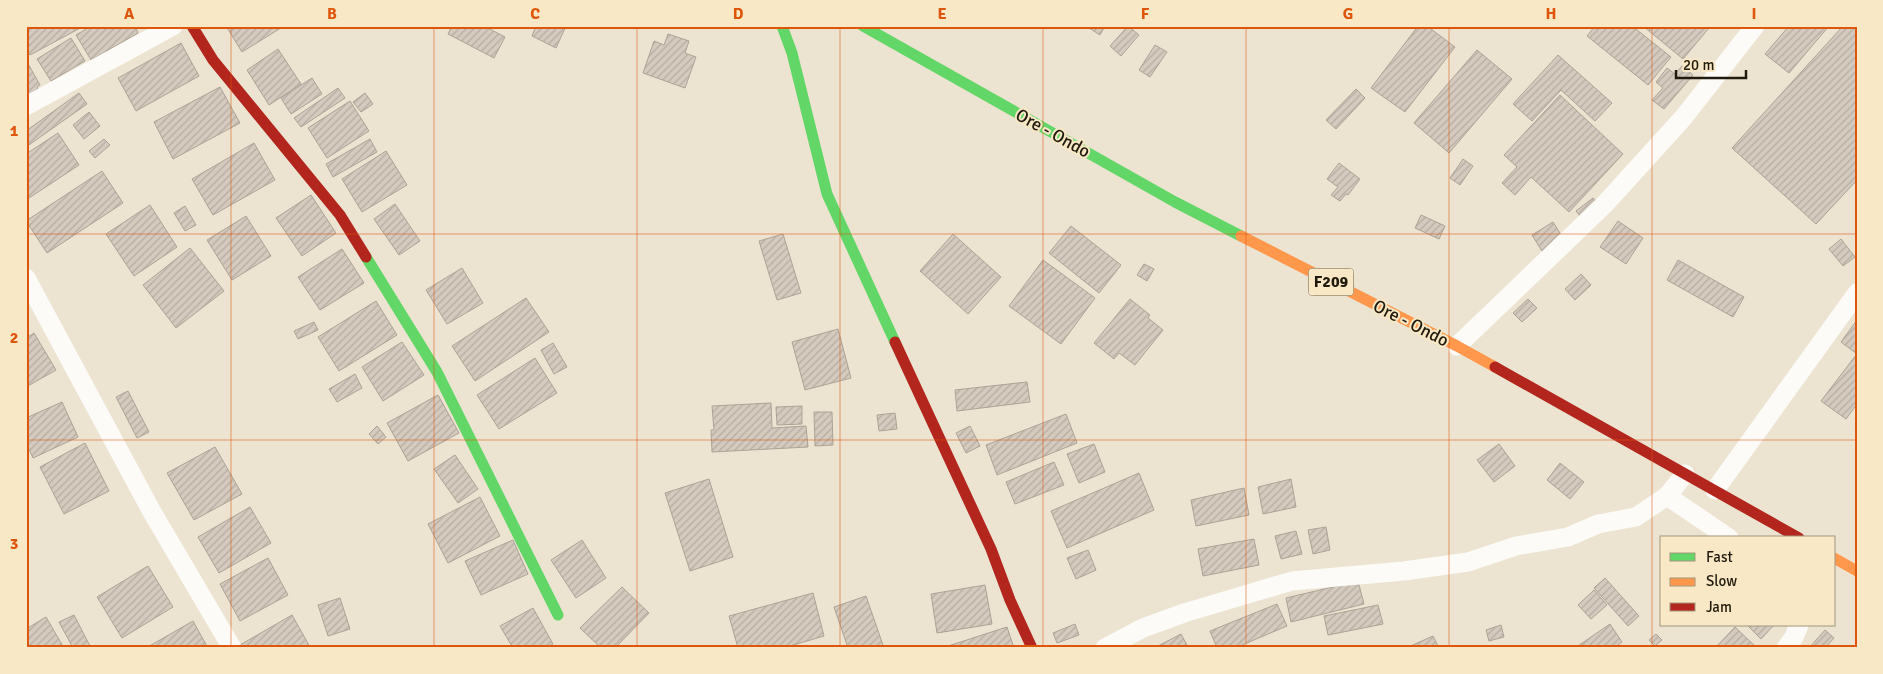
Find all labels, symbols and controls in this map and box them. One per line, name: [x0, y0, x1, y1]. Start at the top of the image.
text: A: [124, 4, 135, 24]
text: B: [327, 4, 337, 24]
text: C: [530, 4, 540, 24]
text: D: [733, 4, 744, 24]
text: E: [937, 4, 947, 24]
text: F: [1141, 4, 1150, 24]
text: G: [1343, 4, 1353, 24]
text: H: [1546, 4, 1556, 24]
text: I: [1751, 4, 1757, 24]
scale bar: [1676, 48, 1746, 80]
text: 20 m: [1683, 56, 1714, 74]
street label: Ore - Ondo: [1012, 104, 1094, 162]
text: 1: [10, 121, 19, 141]
road number: F209: [1308, 268, 1354, 296]
street label: Ore - Ondo: [1370, 295, 1452, 351]
text: 2: [10, 328, 18, 348]
text: 3: [10, 534, 18, 554]
legend: [1660, 536, 1836, 626]
text: Fast: [1706, 548, 1733, 566]
text: Slow: [1706, 572, 1737, 590]
text: Jam: [1706, 598, 1732, 616]

